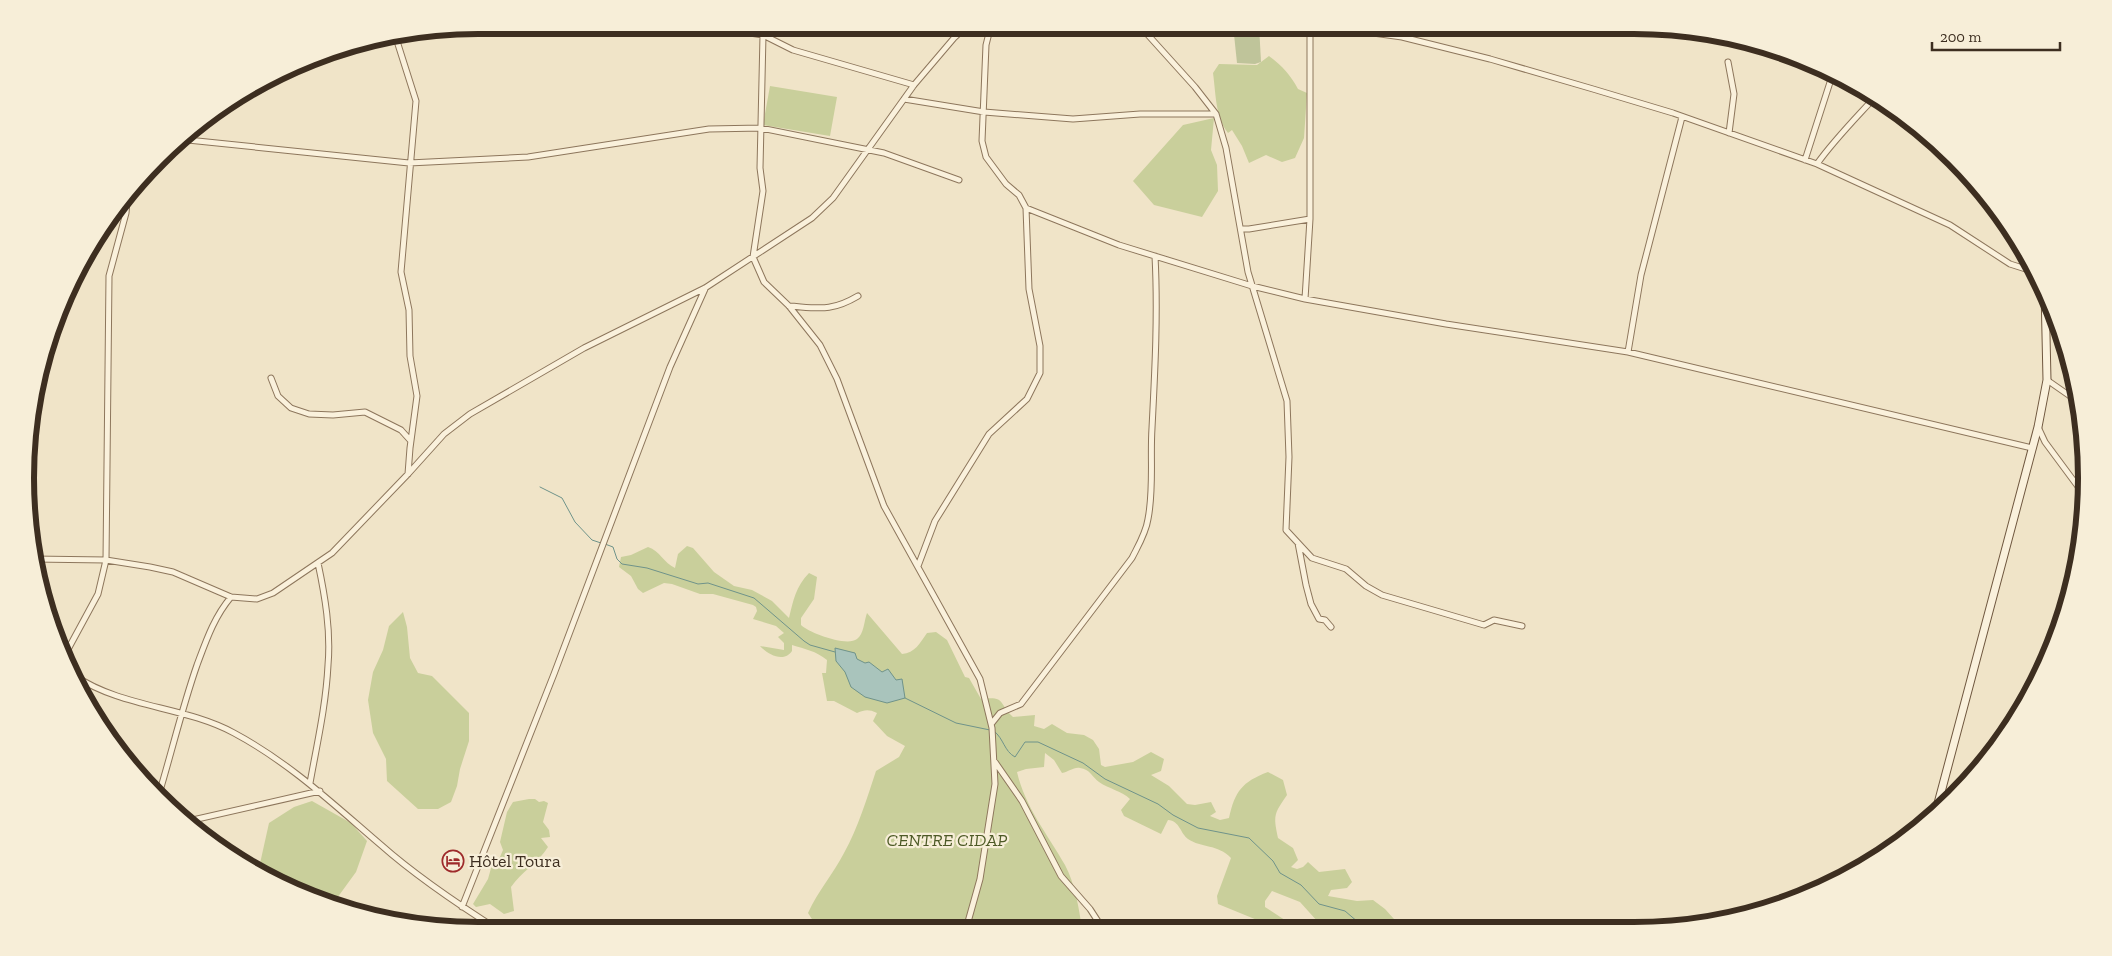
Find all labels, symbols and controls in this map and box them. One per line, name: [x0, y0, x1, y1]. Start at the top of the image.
scale bar: [1932, 20, 2060, 52]
text: 200 m: [1940, 28, 1981, 46]
park label: CENTRE CIDAP: [887, 829, 1007, 851]
hotel icon: Hôtel Toura: [441, 849, 465, 873]
place label: Hôtel Toura: [469, 850, 561, 872]

